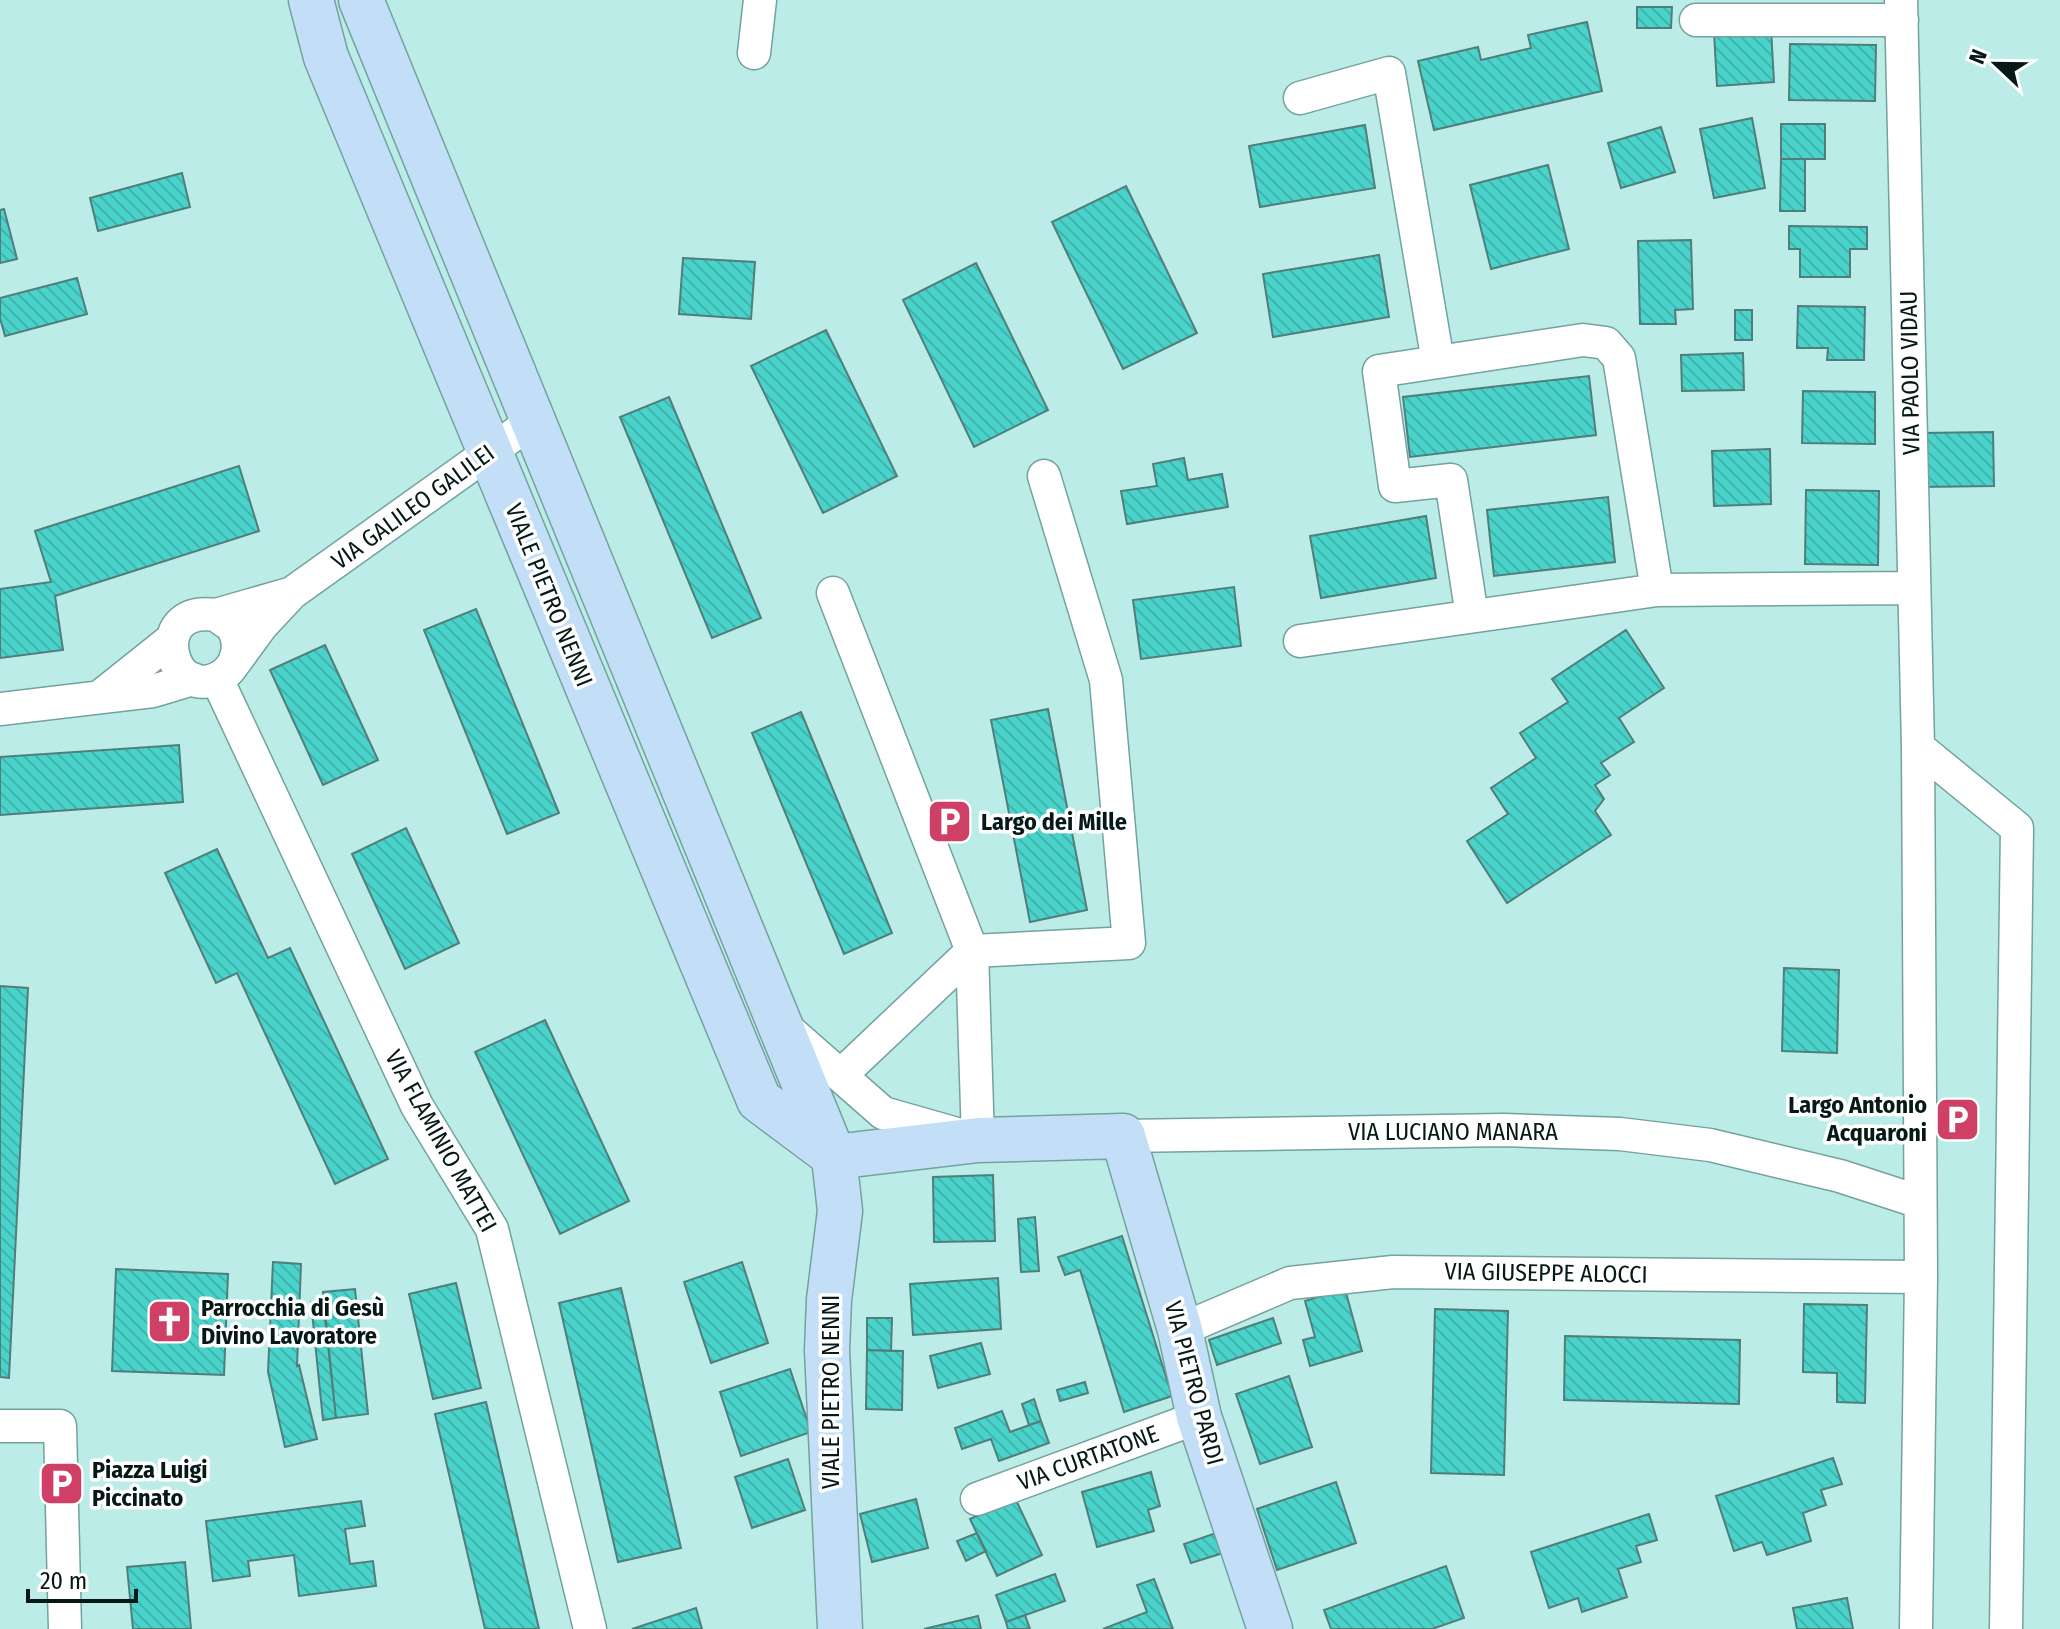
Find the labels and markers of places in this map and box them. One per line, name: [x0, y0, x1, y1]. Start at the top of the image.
parking icon: Largo dei Mille: [926, 798, 974, 846]
place label: Largo dei Mille: [981, 808, 1127, 836]
place label: Largo Antonio Acquaroni: [1788, 1091, 1927, 1147]
parking icon: Largo Antonio Acquaroni: [1934, 1095, 1982, 1143]
place label: Parrocchia di Gesù Divino Lavoratore: [201, 1294, 384, 1350]
church icon: Parrocchia di Gesù Divino Lavoratore: [146, 1298, 194, 1346]
place label: Piazza Luigi Piccinato: [92, 1456, 208, 1512]
parking icon: Piazza Luigi Piccinato: [37, 1460, 85, 1508]

